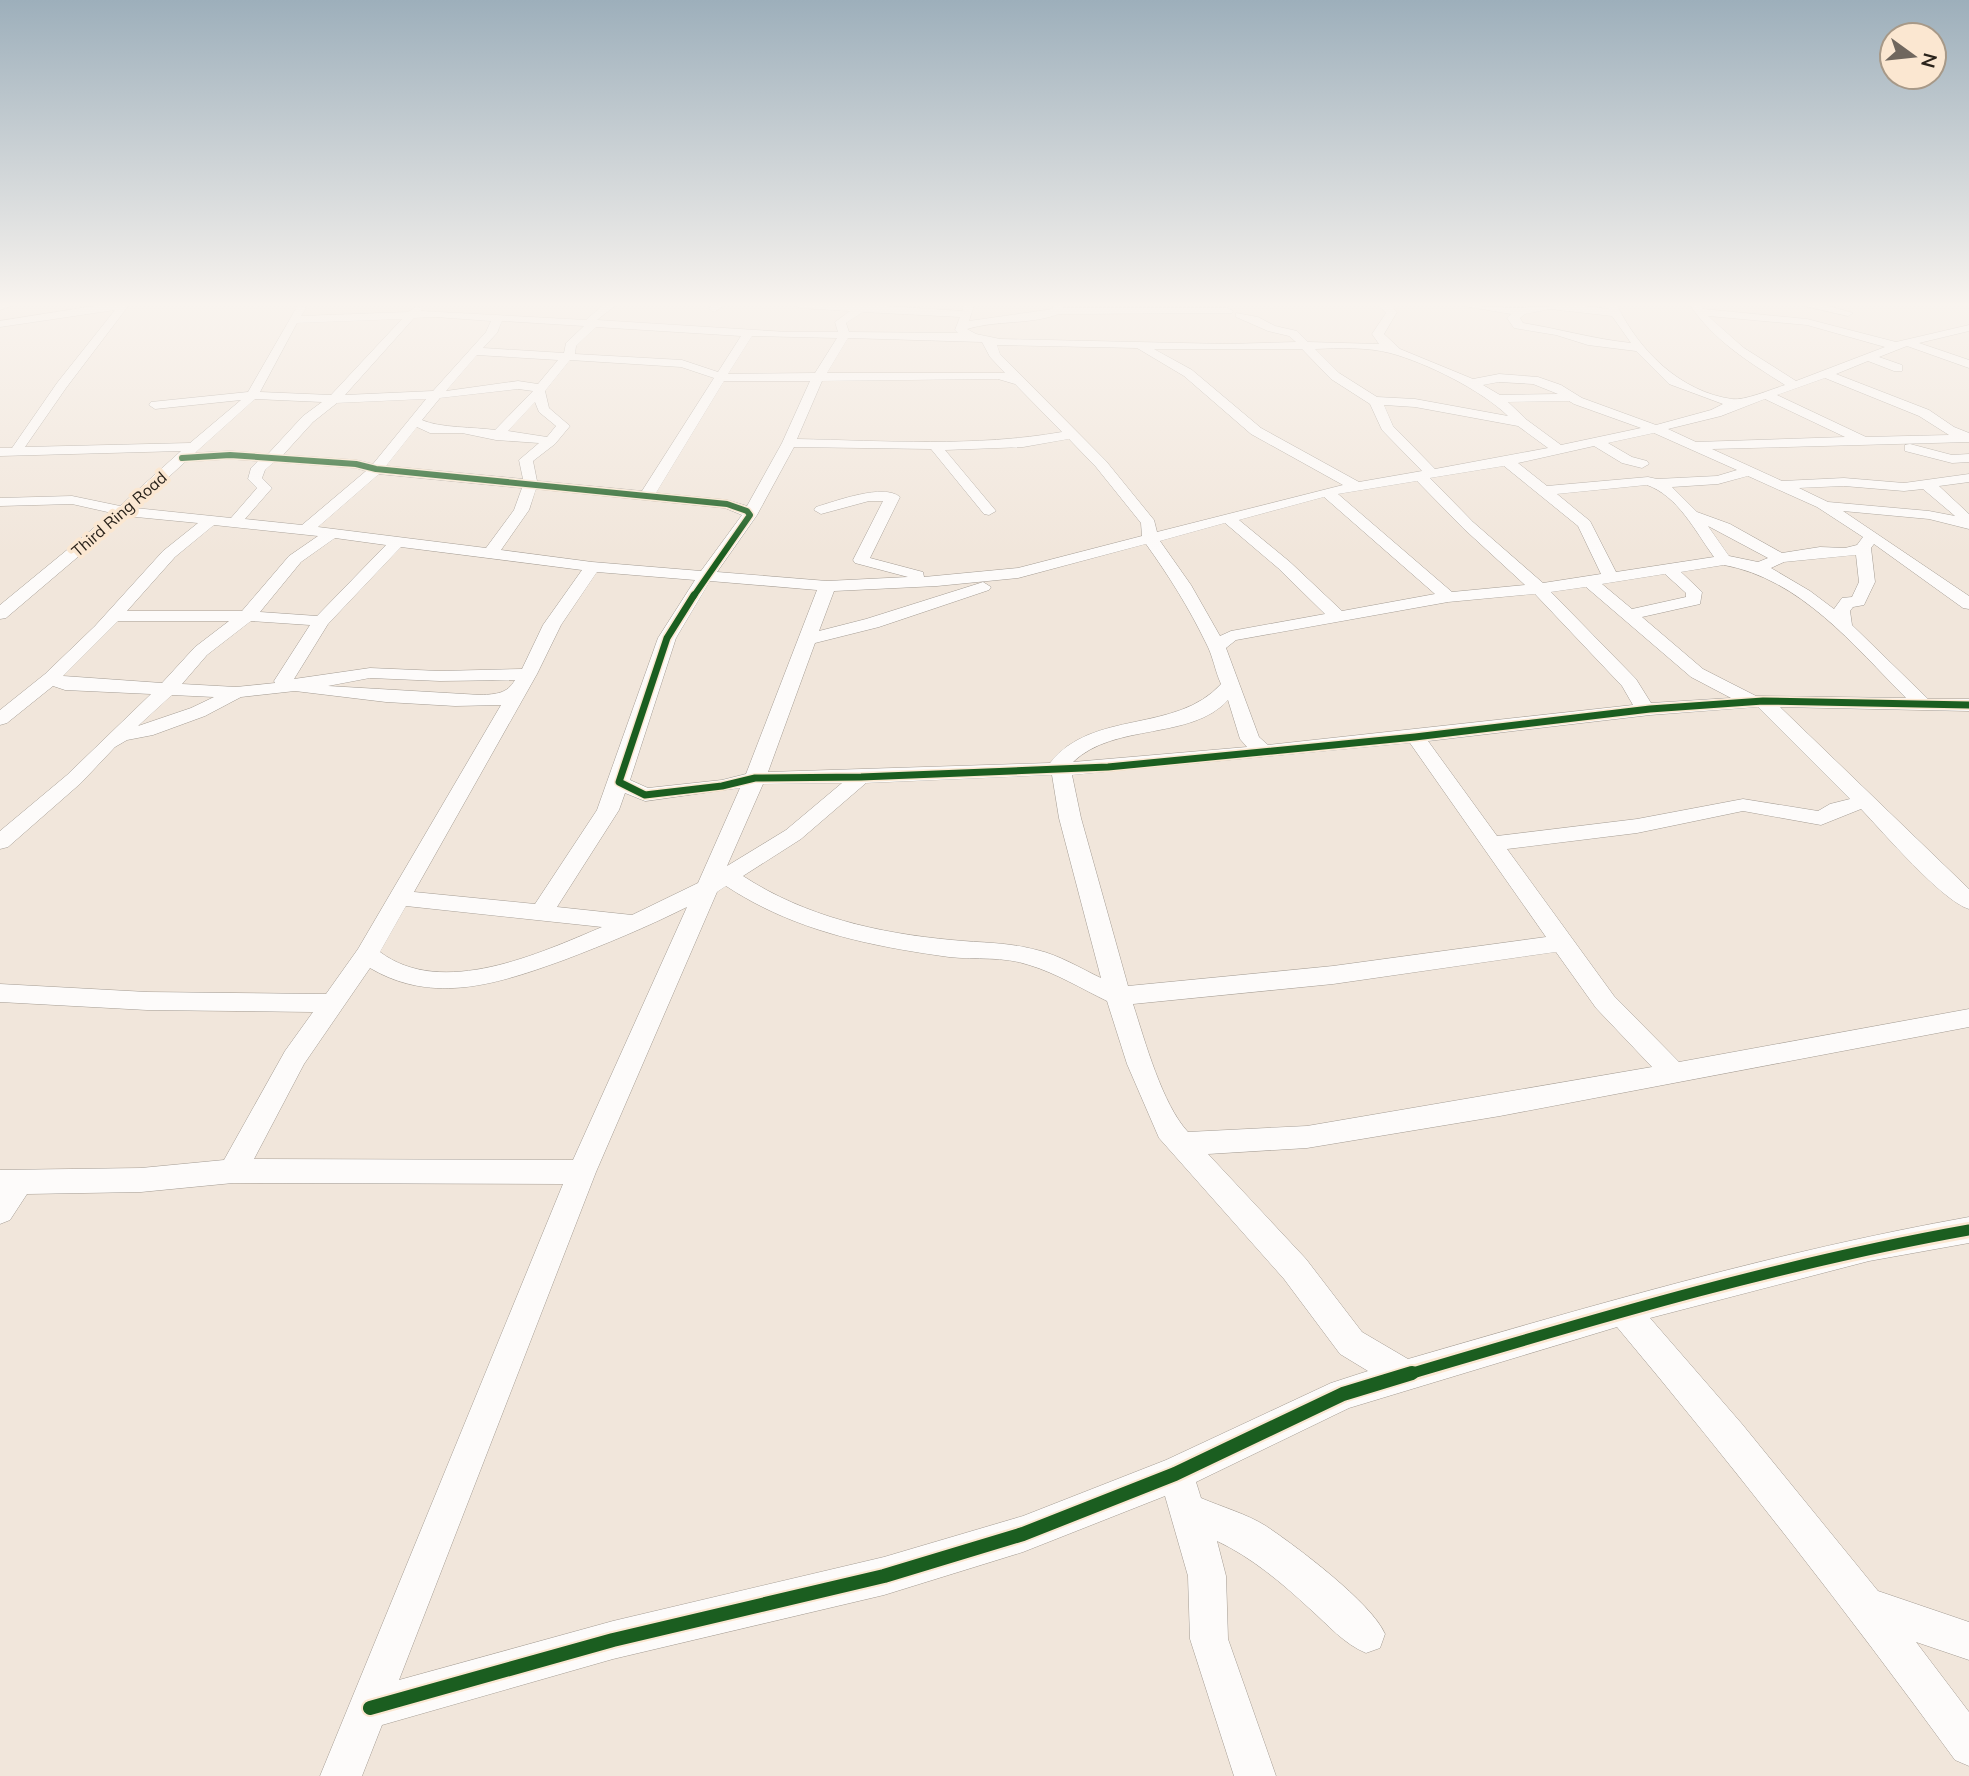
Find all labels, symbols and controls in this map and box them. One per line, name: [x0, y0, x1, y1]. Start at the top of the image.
north arrow: [1878, 21, 1948, 91]
text: N: [1916, 50, 1943, 70]
street label: Third Ring Road: [67, 467, 171, 561]

